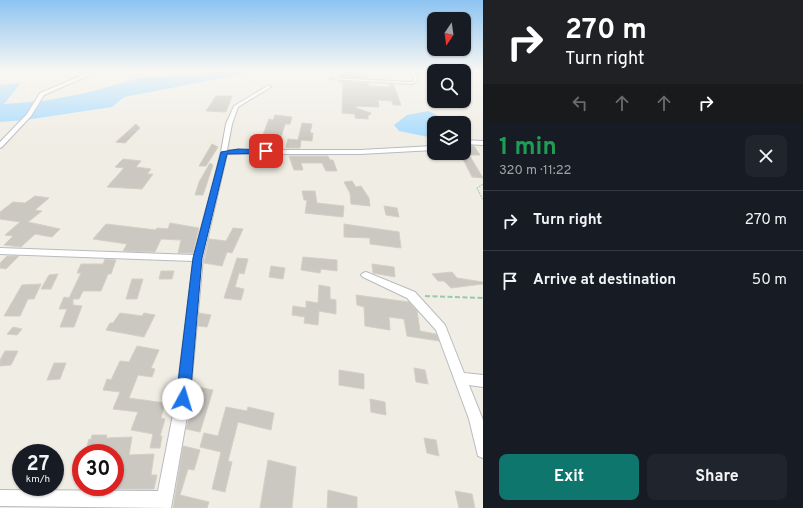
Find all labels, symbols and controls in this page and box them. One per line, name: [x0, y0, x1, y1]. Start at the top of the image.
north arrow: [427, 12, 471, 56]
map controls: [427, 12, 471, 160]
text: 270 m: [565, 13, 647, 49]
icon: right: [499, 16, 551, 68]
text: Turn right: [565, 48, 645, 71]
button: search: [427, 64, 471, 108]
icon: left: [569, 92, 591, 114]
icon: ahead: [611, 92, 633, 114]
icon: ahead: [653, 92, 675, 114]
icon: right: [695, 92, 717, 114]
button: layers: [427, 116, 471, 160]
text: 1 min: [499, 133, 557, 163]
pin: [249, 134, 283, 168]
button: close: [745, 135, 787, 177]
icon: arrive: [255, 140, 277, 162]
text: 320 m · 11:22: [499, 163, 572, 179]
icon: right: [499, 210, 521, 232]
text: Turn right: [533, 211, 602, 230]
text: 270 m: [745, 211, 787, 230]
icon: arrive: [499, 270, 521, 292]
text: Arrive at destination: [533, 271, 676, 290]
text: 50 m: [752, 271, 787, 290]
position arrow: [162, 378, 204, 420]
speed limit sign: 30: [72, 444, 124, 496]
text: 27: [27, 452, 49, 478]
button: Exit: [499, 454, 639, 500]
button: Share: [647, 454, 787, 500]
text: km/h: [26, 473, 50, 486]

